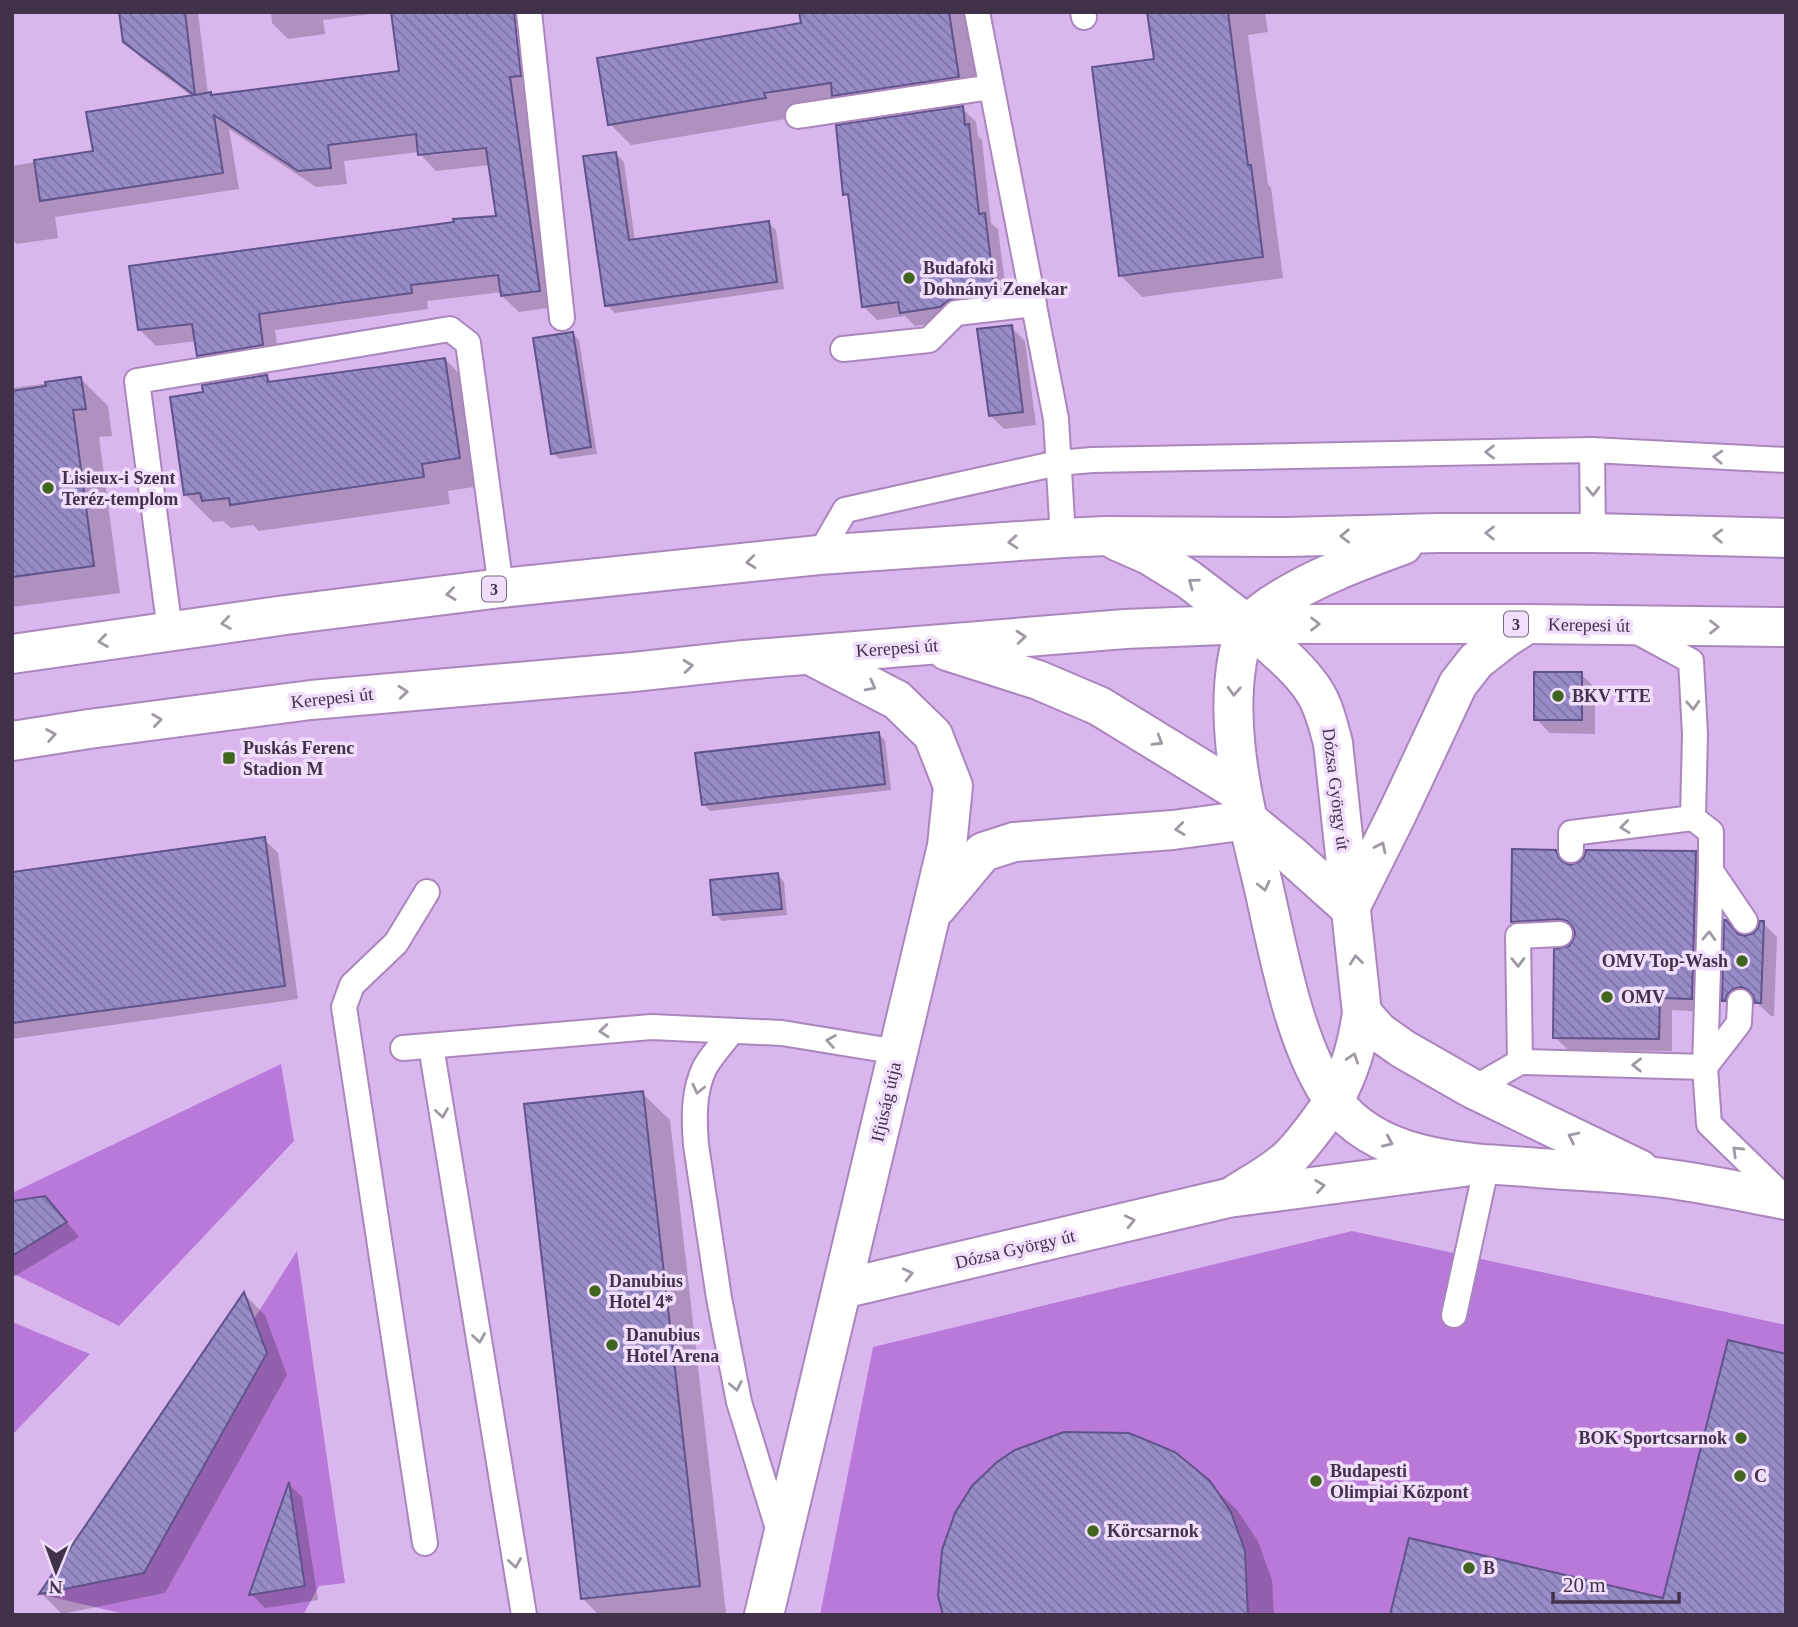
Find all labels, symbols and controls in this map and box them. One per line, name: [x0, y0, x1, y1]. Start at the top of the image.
place label: Budafoki Dohnányi Zenekar: [923, 258, 1068, 299]
marker: Budafoki Dohnányi Zenekar: [901, 270, 917, 286]
one-way arrow: [1485, 444, 1495, 460]
one-way arrow: [1712, 449, 1723, 464]
place label: Lisieux-i Szent Teréz-templom: [62, 468, 178, 509]
marker: Lisieux-i Szent Teréz-templom: [40, 480, 56, 496]
one-way arrow: [1585, 487, 1601, 497]
one-way arrow: [1484, 525, 1495, 541]
one-way arrow: [1339, 528, 1350, 543]
one-way arrow: [1712, 529, 1723, 544]
one-way arrow: [1007, 534, 1018, 549]
one-way arrow: [745, 555, 756, 570]
road number: 3: [482, 576, 506, 602]
one-way arrow: [1188, 579, 1201, 591]
one-way arrow: [446, 586, 457, 601]
road number: 3: [1504, 611, 1528, 636]
street label: Kerepesi út: [1548, 614, 1630, 636]
one-way arrow: [220, 616, 232, 631]
one-way arrow: [1311, 616, 1321, 632]
one-way arrow: [1710, 619, 1720, 635]
one-way arrow: [1015, 630, 1027, 645]
one-way arrow: [97, 633, 108, 648]
street label: Kerepesi út: [855, 635, 939, 661]
one-way arrow: [683, 658, 694, 673]
one-way arrow: [864, 678, 876, 692]
street label: Kerepesi út: [290, 684, 374, 712]
one-way arrow: [398, 685, 409, 700]
one-way arrow: [1227, 686, 1242, 697]
place label: BKV TTE: [1572, 686, 1651, 706]
marker: BKV TTE: [1550, 688, 1566, 704]
one-way arrow: [1686, 700, 1701, 711]
one-way arrow: [151, 713, 163, 728]
street label: Dózsa György út: [1319, 727, 1353, 851]
one-way arrow: [45, 728, 57, 743]
one-way arrow: [1150, 733, 1163, 746]
place label: Puskás Ferenc Stadion M: [243, 738, 354, 779]
marker: Puskás Ferenc Stadion M: [221, 750, 237, 766]
one-way arrow: [1619, 819, 1631, 834]
one-way arrow: [1175, 821, 1186, 836]
one-way arrow: [1372, 842, 1386, 854]
one-way arrow: [1256, 880, 1270, 892]
one-way arrow: [1701, 930, 1716, 941]
place label: OMV Top-Wash: [1602, 951, 1728, 971]
marker: OMV Top-Wash: [1734, 953, 1750, 969]
one-way arrow: [1349, 954, 1364, 966]
one-way arrow: [1511, 957, 1526, 968]
place label: OMV: [1621, 987, 1665, 1007]
marker: OMV: [1599, 989, 1615, 1005]
one-way arrow: [598, 1023, 609, 1038]
one-way arrow: [825, 1034, 837, 1049]
one-way arrow: [1345, 1053, 1359, 1065]
one-way arrow: [1631, 1057, 1641, 1073]
street label: Ifjúság útja: [867, 1060, 905, 1144]
one-way arrow: [692, 1083, 706, 1095]
one-way arrow: [434, 1108, 449, 1119]
one-way arrow: [1568, 1131, 1580, 1145]
one-way arrow: [1381, 1134, 1393, 1148]
one-way arrow: [1732, 1147, 1745, 1160]
one-way arrow: [1314, 1179, 1326, 1194]
one-way arrow: [1124, 1215, 1136, 1230]
street label: Dózsa György út: [953, 1225, 1077, 1273]
one-way arrow: [902, 1267, 914, 1282]
place label: Danubius Hotel 4*: [609, 1271, 683, 1312]
marker: Danubius Hotel 4*: [587, 1283, 603, 1299]
place label: Danubius Hotel Arena: [626, 1325, 719, 1366]
one-way arrow: [471, 1332, 486, 1344]
marker: Danubius Hotel Arena: [604, 1337, 620, 1353]
one-way arrow: [728, 1380, 743, 1392]
place label: BOK Sportcsarnok: [1578, 1428, 1727, 1448]
marker: BOK Sportcsarnok: [1733, 1430, 1749, 1446]
place label: Budapesti Olimpiai Központ: [1330, 1461, 1469, 1502]
place label: C: [1754, 1466, 1767, 1486]
marker: C: [1732, 1468, 1748, 1484]
marker: Budapesti Olimpiai Központ: [1308, 1473, 1324, 1489]
place label: Körcsarnok: [1107, 1521, 1199, 1541]
marker: Körcsarnok: [1085, 1523, 1101, 1539]
north arrow: [21, 1536, 91, 1606]
one-way arrow: [507, 1557, 522, 1568]
place label: B: [1483, 1558, 1495, 1578]
marker: B: [1461, 1560, 1477, 1576]
scale bar: [1553, 1560, 1679, 1604]
text: 20 m: [1563, 1573, 1606, 1597]
text: N: [48, 1577, 63, 1598]

